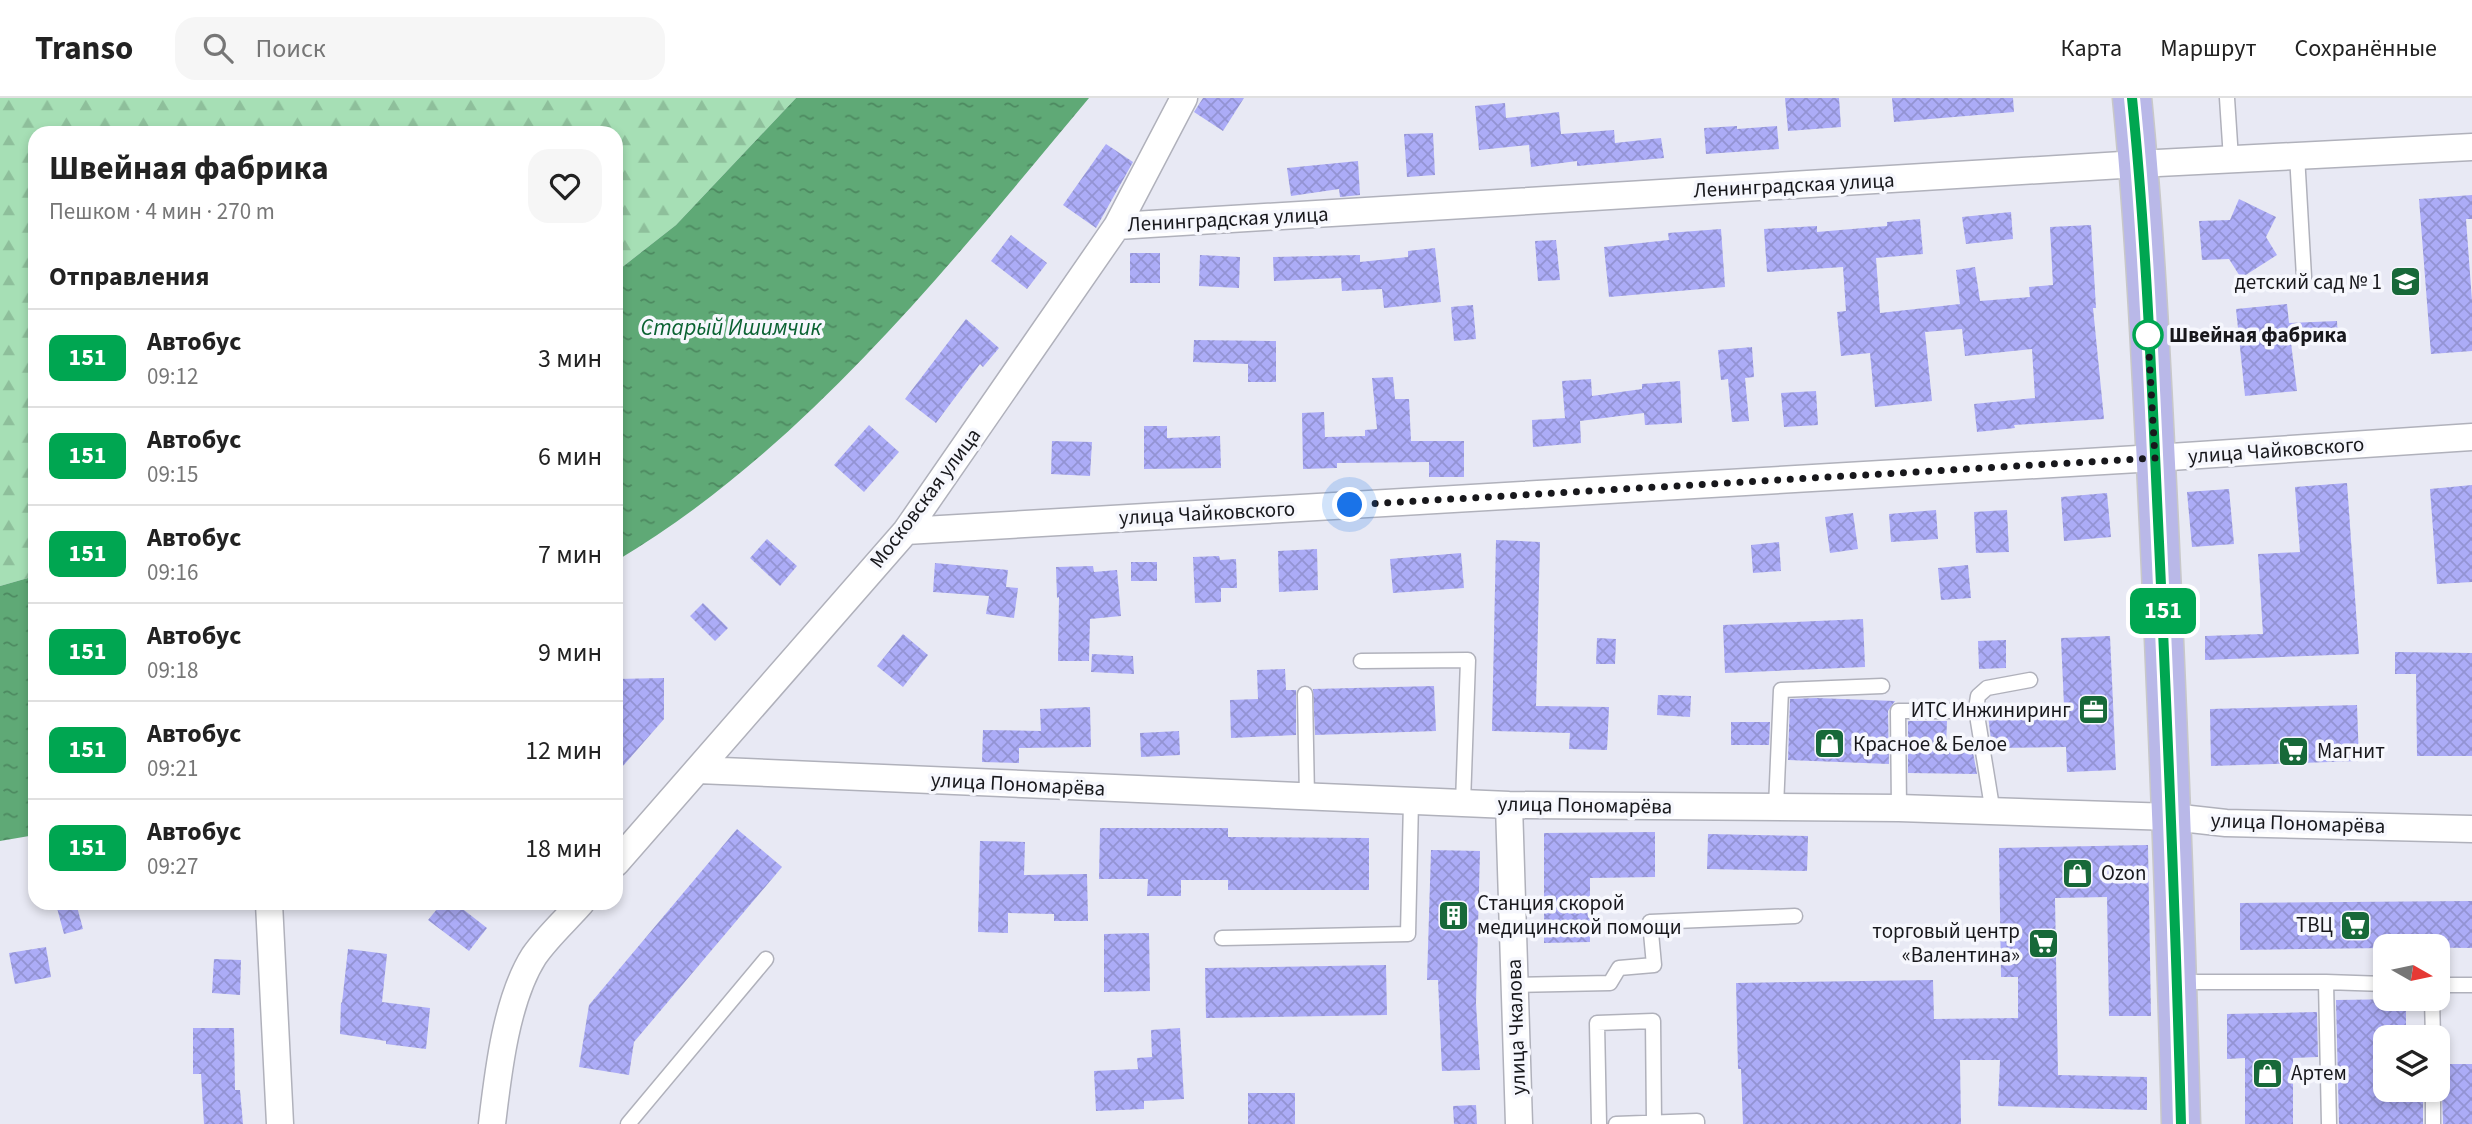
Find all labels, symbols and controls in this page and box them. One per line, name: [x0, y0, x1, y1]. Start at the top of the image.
search box: [175, 17, 665, 80]
text: Transo: [35, 25, 133, 72]
icon: search: [199, 29, 237, 67]
text: Поиск: [255, 30, 326, 67]
text: Карта: [2061, 31, 2122, 66]
text: Маршрут: [2160, 31, 2256, 66]
text: Сохранённые: [2294, 31, 2437, 66]
text: Швейная фабрика: [49, 145, 329, 192]
button: heart: [528, 149, 602, 223]
street label: Ленинградская улица: [1693, 165, 1895, 205]
text: Пешком · 4 мин · 270 m: [49, 195, 275, 228]
street label: Ленинградская улица: [1127, 199, 1329, 239]
text: Отправления: [49, 258, 209, 295]
school or university icon: детский сад № 1: [2388, 265, 2422, 299]
place label: детский сад № 1: [2235, 267, 2382, 297]
water label: Старый Ишимчик: [641, 311, 823, 344]
marker: Швейная фабрика: [2133, 320, 2163, 350]
place label: Швейная фабрика: [2169, 320, 2347, 350]
text: Автобус: [147, 323, 241, 360]
text: 151: [68, 340, 107, 375]
text: 3 мин: [538, 340, 602, 377]
text: 09:12: [147, 360, 198, 393]
text: Автобус: [147, 421, 241, 458]
street label: Московская улица: [862, 422, 988, 574]
street label: улица Чайковского: [2187, 429, 2365, 471]
text: 151: [68, 438, 107, 473]
text: 6 мин: [538, 438, 602, 475]
text: 09:15: [147, 458, 198, 491]
your location: [1332, 487, 1367, 522]
street label: улица Чайковского: [1118, 493, 1296, 533]
text: Автобус: [147, 519, 241, 556]
text: 151: [68, 536, 107, 571]
text: 7 мин: [538, 536, 602, 573]
text: 09:16: [147, 556, 198, 589]
line badge: 151: [2123, 588, 2203, 634]
text: 151: [2144, 593, 2182, 628]
text: Автобус: [147, 617, 241, 654]
text: 151: [68, 634, 107, 669]
text: 9 мин: [538, 634, 602, 671]
text: 09:18: [147, 654, 198, 687]
office icon: ИТС Инжиниринг: [2077, 693, 2111, 727]
place label: ИТС Инжиниринг: [1911, 695, 2071, 725]
text: Автобус: [147, 715, 241, 752]
shop icon: Красное & Белое: [1813, 727, 1847, 761]
place label: Красное & Белое: [1853, 729, 2007, 759]
text: 151: [68, 732, 107, 767]
text: 12 мин: [525, 732, 602, 769]
supermarket icon: Магнит: [2277, 734, 2311, 768]
place label: Магнит: [2317, 736, 2385, 766]
text: 09:21: [147, 752, 198, 785]
street label: улица Пономарёва: [930, 764, 1106, 804]
street label: улица Пономарёва: [1497, 788, 1673, 822]
street label: улица Пономарёва: [2210, 805, 2386, 841]
text: Автобус: [147, 813, 241, 850]
text: 151: [68, 830, 107, 865]
text: 18 мин: [525, 830, 602, 867]
text: 09:27: [147, 850, 198, 883]
shop icon: Ozon: [2061, 856, 2095, 890]
place label: Ozon: [2101, 858, 2146, 888]
place label: Станция скорой медицинской помощи: [1477, 888, 1682, 942]
building icon: Станция скорой медицинской помощи: [1437, 898, 1471, 932]
supermarket icon: ТВЦ: [2339, 908, 2373, 942]
place label: ТВЦ: [2296, 910, 2333, 940]
place label: торговый центр «Валентина»: [1872, 916, 2020, 970]
supermarket icon: торговый центр «Валентина»: [2026, 926, 2060, 960]
north arrow: [2373, 934, 2450, 1012]
map controls: [2373, 934, 2450, 1102]
street label: улица Чкалова: [1499, 958, 1533, 1096]
button: layers: [2373, 1025, 2450, 1102]
shop icon: Артем: [2251, 1056, 2285, 1090]
place label: Артем: [2291, 1058, 2347, 1088]

